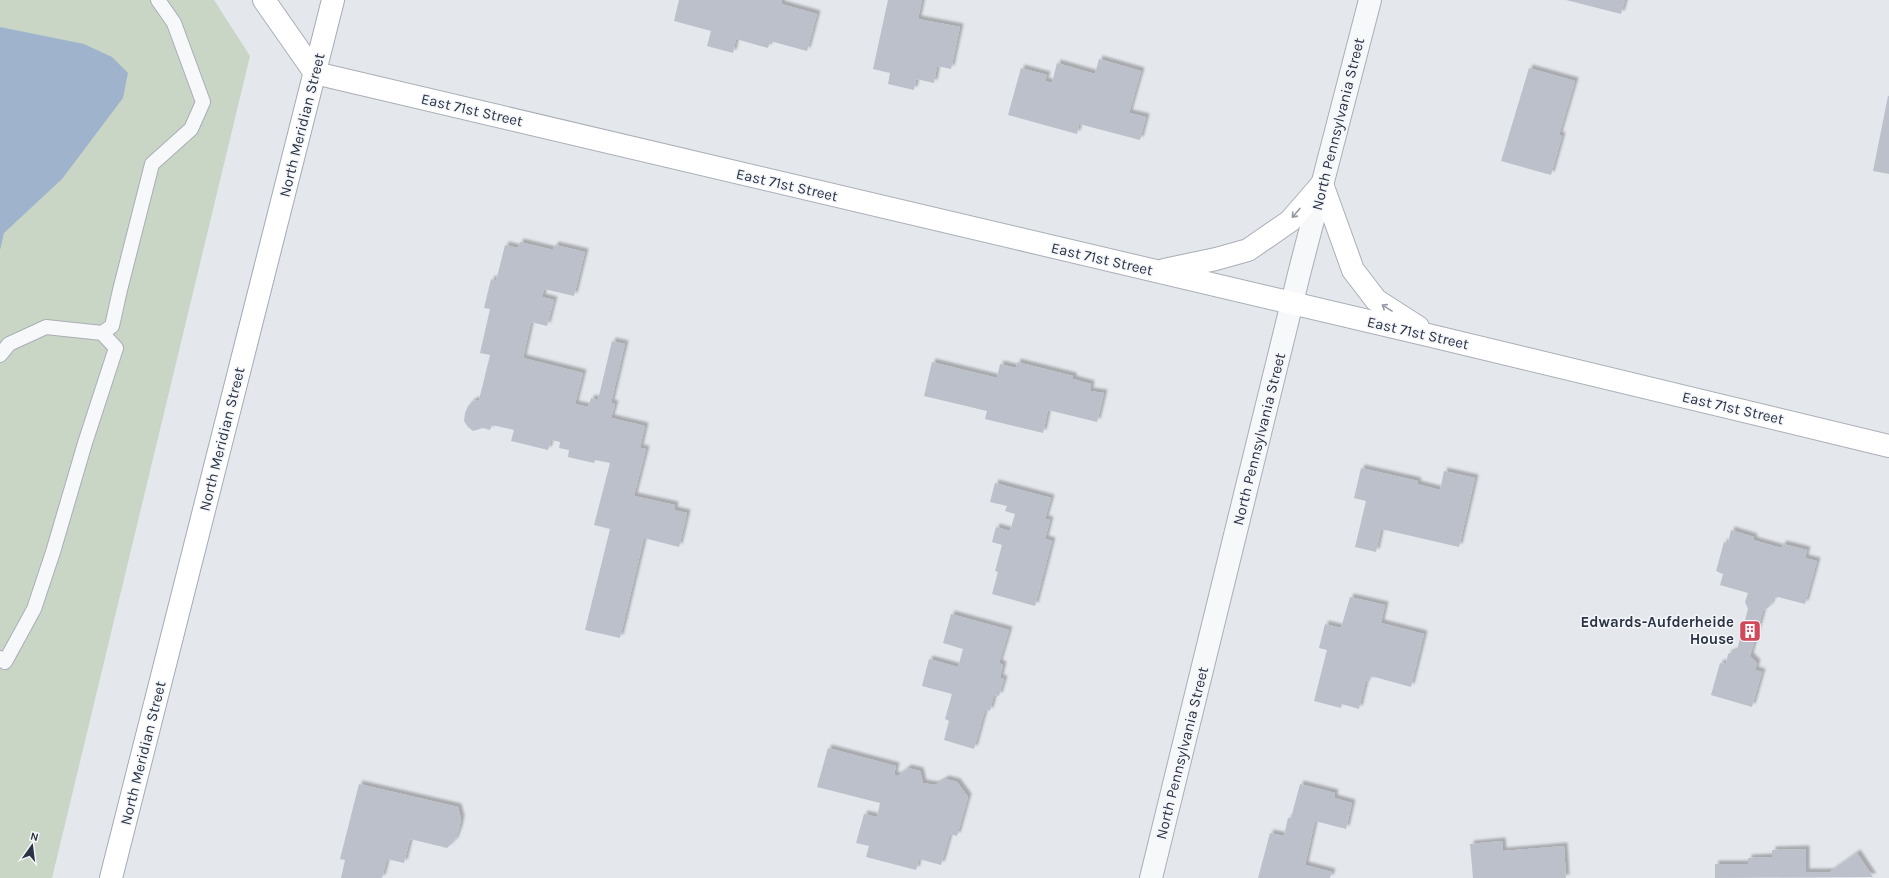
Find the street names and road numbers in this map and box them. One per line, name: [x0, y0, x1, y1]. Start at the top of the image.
street label: North Pennsylvania Street: [1308, 35, 1368, 212]
street label: North Meridian Street: [275, 51, 329, 199]
street label: East 71st Street: [419, 90, 525, 131]
street label: East 71st Street: [734, 165, 840, 206]
street label: East 71st Street: [1049, 239, 1155, 280]
street label: East 71st Street: [1365, 313, 1471, 354]
street label: North Pennsylvania Street: [1229, 350, 1289, 527]
street label: North Meridian Street: [195, 365, 249, 513]
street label: East 71st Street: [1680, 388, 1786, 429]
street label: North Pennsylvania Street: [1152, 664, 1212, 841]
street label: North Meridian Street: [116, 679, 170, 827]

